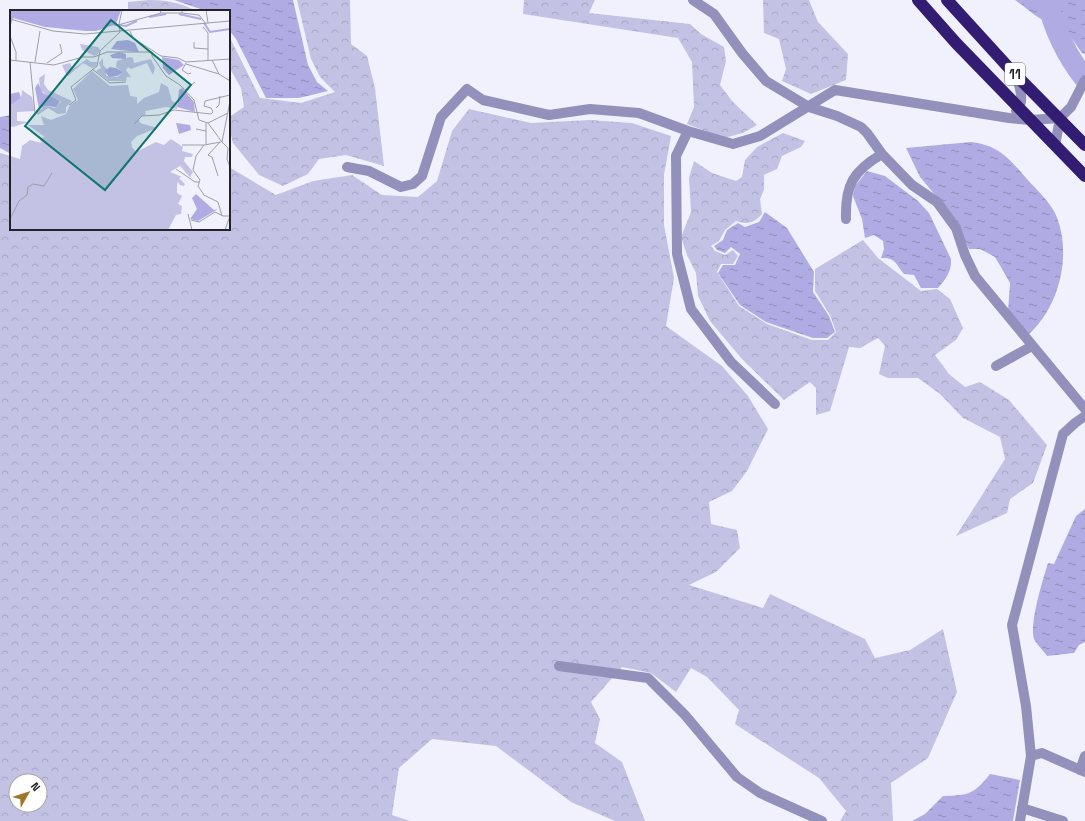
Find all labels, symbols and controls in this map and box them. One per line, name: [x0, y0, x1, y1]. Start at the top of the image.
inset map: [10, 10, 230, 230]
road number: 11: [1005, 63, 1025, 85]
north arrow: [8, 773, 48, 813]
text: N: [28, 779, 44, 794]

